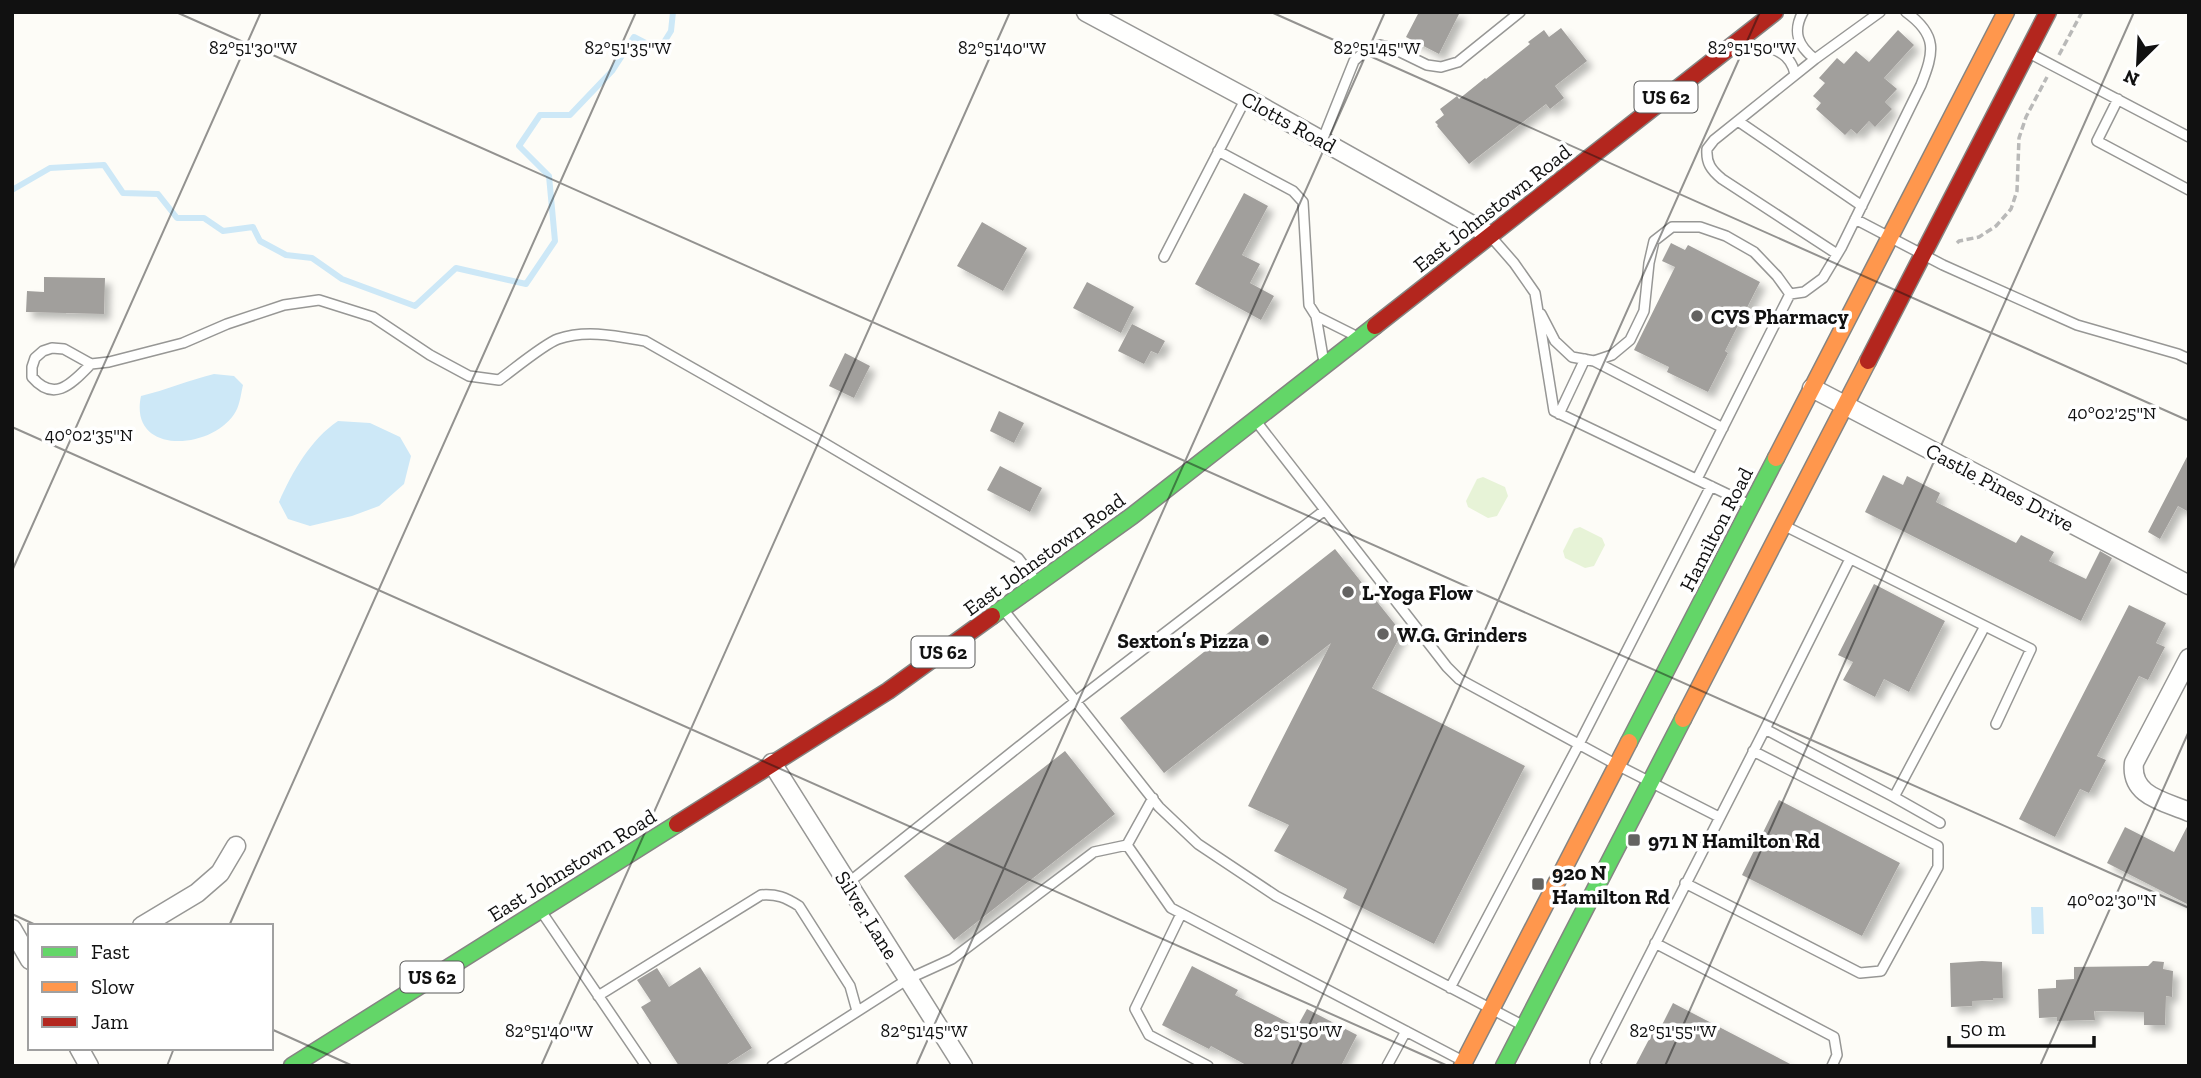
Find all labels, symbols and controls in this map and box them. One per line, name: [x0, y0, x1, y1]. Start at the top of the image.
north arrow: [2103, 28, 2173, 98]
text: 82°51'30"W: [209, 37, 297, 59]
text: 82°51'35"W: [585, 37, 672, 59]
text: 82°51'40"W: [958, 37, 1046, 59]
text: 82°51'45"W: [1334, 37, 1421, 59]
text: 82°51'50"W: [1708, 37, 1796, 59]
text: N: [2120, 65, 2143, 92]
road number: US 62: [1634, 82, 1698, 113]
street label: Clotts Road: [1237, 86, 1341, 159]
street label: East Johnstown Road: [1408, 138, 1576, 277]
place label: CVS Pharmacy: [1711, 304, 1849, 329]
marker: CVS Pharmacy: [1689, 308, 1705, 324]
text: 40°02'25"N: [2068, 402, 2156, 424]
text: 40°02'35"N: [45, 424, 133, 446]
street label: Castle Pines Drive: [1922, 437, 2078, 537]
street label: Hamilton Road: [1674, 462, 1758, 595]
street label: East Johnstown Road: [959, 487, 1130, 621]
place label: L-Yoga Flow: [1362, 580, 1473, 605]
marker: L-Yoga Flow: [1340, 584, 1356, 600]
place label: W.G. Grinders: [1397, 622, 1527, 647]
marker: W.G. Grinders: [1375, 626, 1391, 642]
place label: Sexton’s Pizza: [1117, 628, 1249, 653]
marker: Sexton’s Pizza: [1255, 632, 1271, 648]
road number: US 62: [912, 636, 974, 667]
street label: East Johnstown Road: [484, 803, 661, 927]
place label: 971 N Hamilton Rd: [1648, 828, 1820, 853]
marker: 971 N Hamilton Rd: [1626, 832, 1642, 848]
place label: 920 N Hamilton Rd: [1552, 860, 1670, 909]
street label: Silver Lane: [830, 866, 904, 964]
marker: 920 N Hamilton Rd: [1530, 876, 1546, 892]
text: 40°02'30"N: [2067, 889, 2157, 911]
legend: [28, 924, 273, 1050]
text: Fast: [91, 939, 130, 964]
road number: US 62: [400, 962, 464, 993]
text: Slow: [91, 974, 134, 999]
scale bar: [1949, 1004, 2094, 1048]
text: Jam: [91, 1009, 128, 1034]
text: 50 m: [1960, 1016, 2006, 1041]
text: 82°51'40"W: [505, 1020, 593, 1042]
text: 82°51'45"W: [881, 1020, 968, 1042]
text: 82°51'50"W: [1254, 1020, 1342, 1042]
text: 82°51'55"W: [1629, 1020, 1717, 1042]

